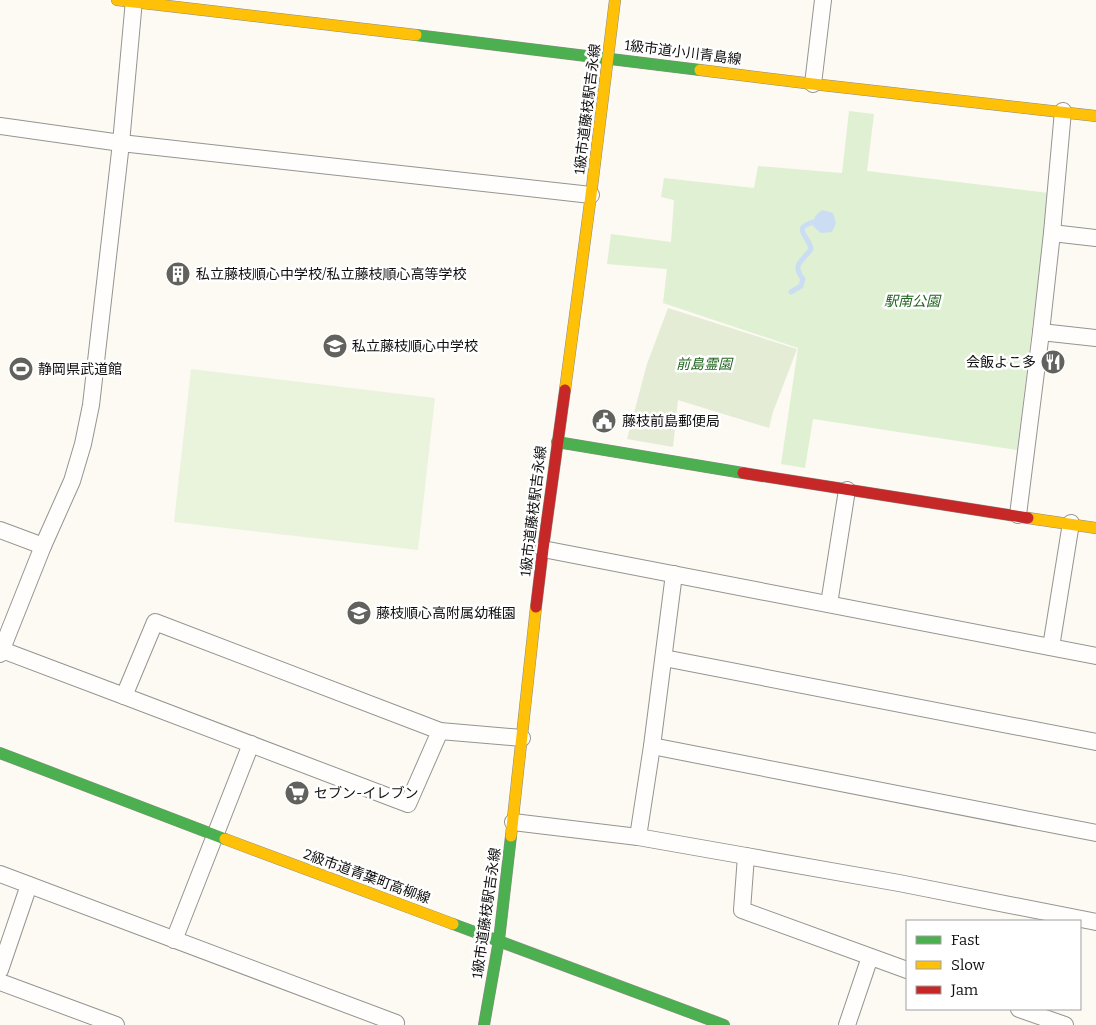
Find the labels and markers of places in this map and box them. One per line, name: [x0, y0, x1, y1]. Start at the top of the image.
building icon: 私立藤枝順心中学校/私立藤枝順心高等学校: [165, 261, 191, 287]
place label: 私立藤枝順心中学校/私立藤枝順心高等学校: [196, 266, 466, 283]
school or university icon: 私立藤枝順心中学校: [322, 333, 348, 359]
place label: 私立藤枝順心中学校: [352, 338, 478, 355]
restaurant icon: 会飯よこ多: [1040, 349, 1066, 375]
place label: 会飯よこ多: [966, 354, 1036, 371]
sports icon: 静岡県武道館: [8, 356, 34, 382]
place label: 静岡県武道館: [38, 361, 122, 378]
public building icon: 藤枝前島郵便局: [591, 408, 617, 434]
place label: 藤枝前島郵便局: [622, 413, 720, 430]
school or university icon: 藤枝順心高附属幼稚園: [346, 600, 372, 626]
place label: 藤枝順心高附属幼稚園: [376, 605, 516, 622]
supermarket icon: セブン-イレブン: [284, 780, 310, 806]
place label: セブン-イレブン: [314, 785, 418, 802]

